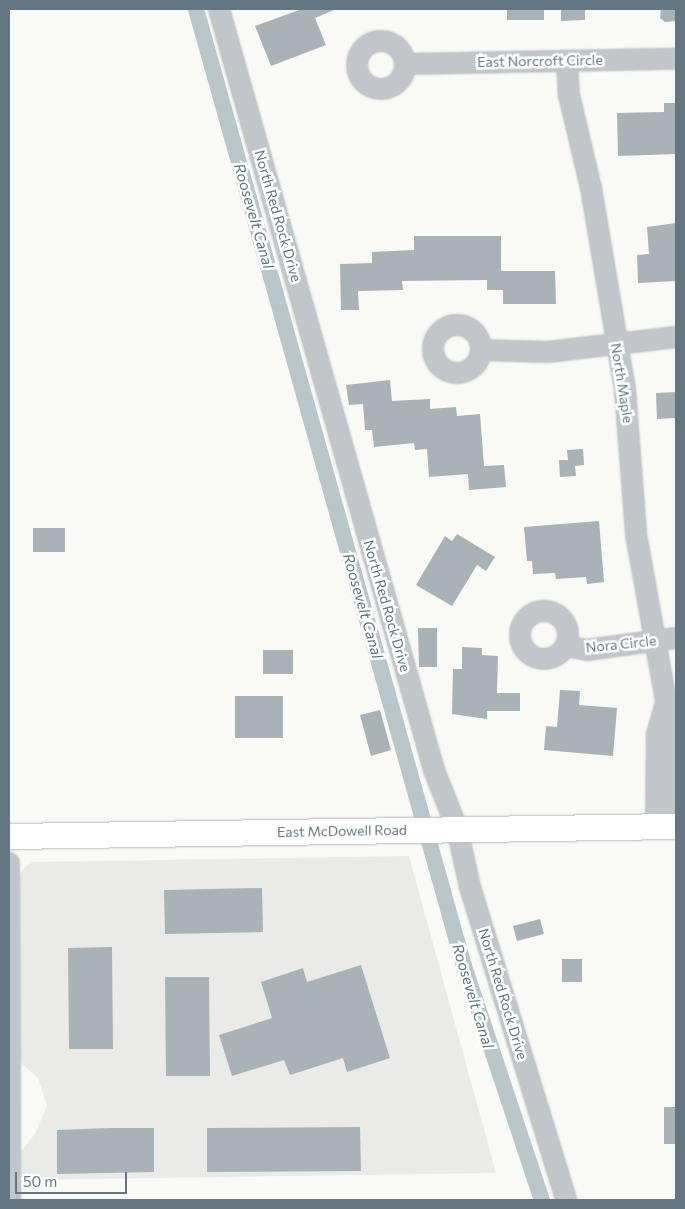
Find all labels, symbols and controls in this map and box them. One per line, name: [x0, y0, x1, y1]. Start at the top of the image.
street label: East Norcroft Circle: [477, 52, 603, 70]
street label: North Red Rock Drive: [251, 148, 305, 284]
water label: Roosevelt Canal: [230, 161, 278, 271]
street label: North Maple: [607, 342, 637, 424]
street label: North Red Rock Drive: [360, 538, 414, 674]
water label: Roosevelt Canal: [339, 551, 387, 661]
street label: Nora Circle: [585, 632, 657, 656]
street label: East McDowell Road: [277, 821, 407, 841]
street label: North Red Rock Drive: [475, 926, 531, 1062]
water label: Roosevelt Canal: [449, 941, 497, 1051]
scale bar: [18, 1162, 130, 1194]
text: 50 m: [23, 1172, 57, 1190]

